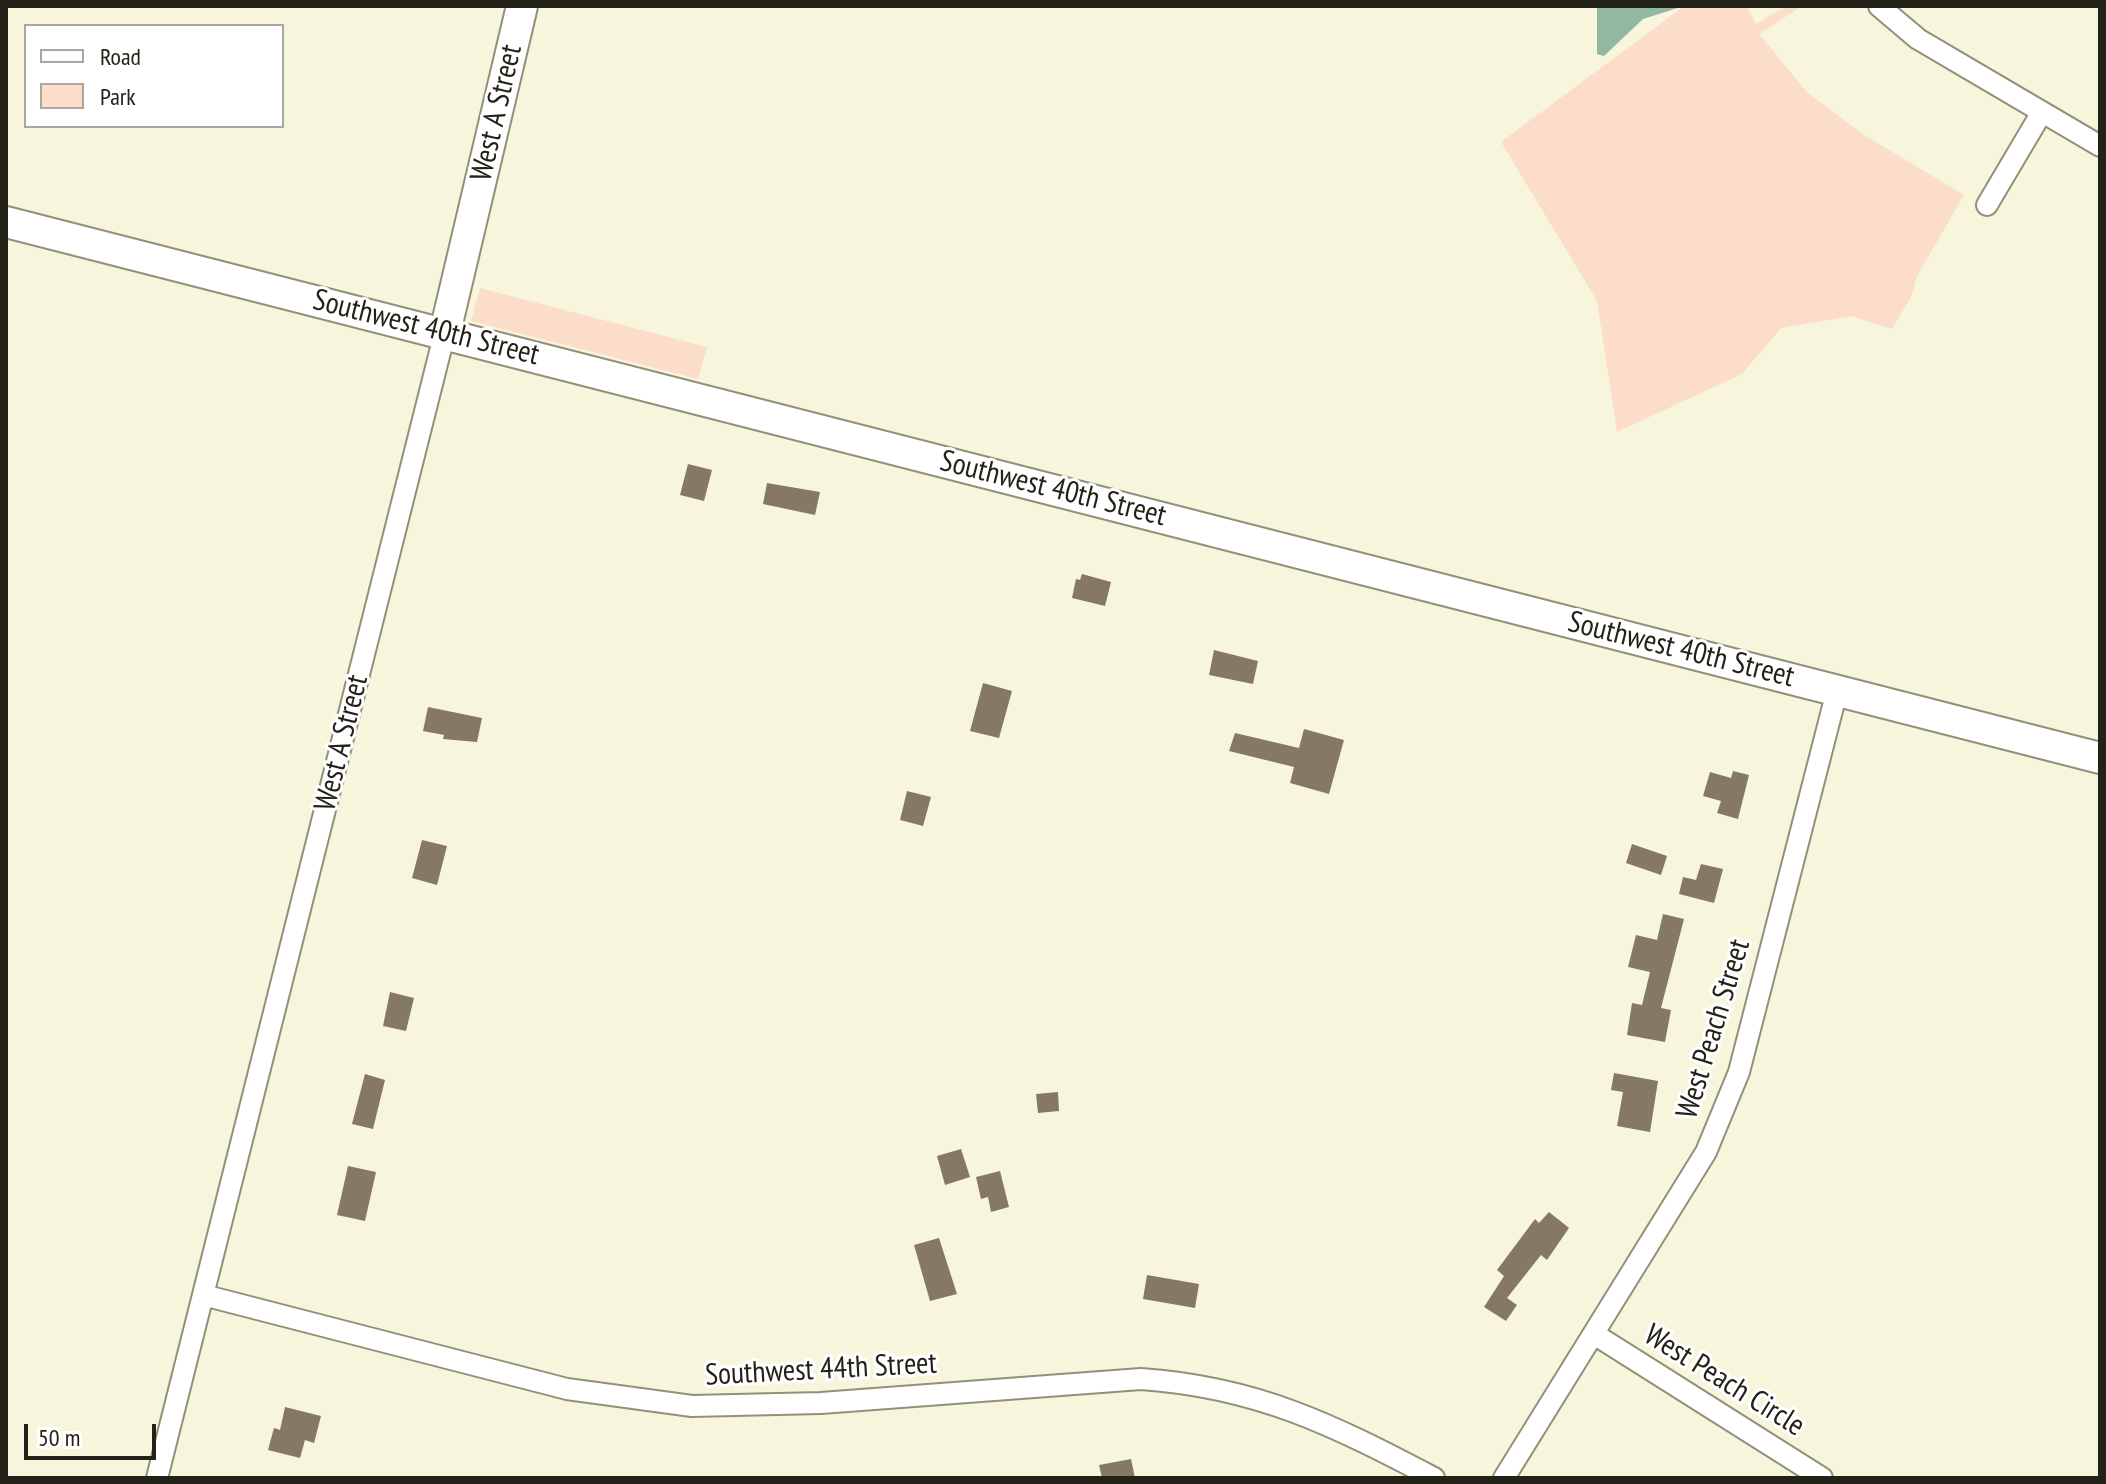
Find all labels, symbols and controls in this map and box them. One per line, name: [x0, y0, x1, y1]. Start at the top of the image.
legend: [24, 24, 284, 128]
text: Road: [100, 41, 141, 72]
street label: West A Street: [464, 41, 530, 185]
text: Park: [100, 81, 136, 112]
street label: Southwest 40th Street: [309, 283, 543, 373]
street label: Southwest 40th Street: [936, 444, 1170, 534]
street label: Southwest 40th Street: [1564, 605, 1798, 695]
street label: West A Street: [308, 671, 376, 815]
street label: West Peach Street: [1670, 935, 1758, 1123]
street label: West Peach Circle: [1637, 1318, 1811, 1444]
street label: Southwest 44th Street: [704, 1346, 938, 1394]
scale bar: [28, 1408, 160, 1458]
text: 50 m: [38, 1422, 80, 1453]

